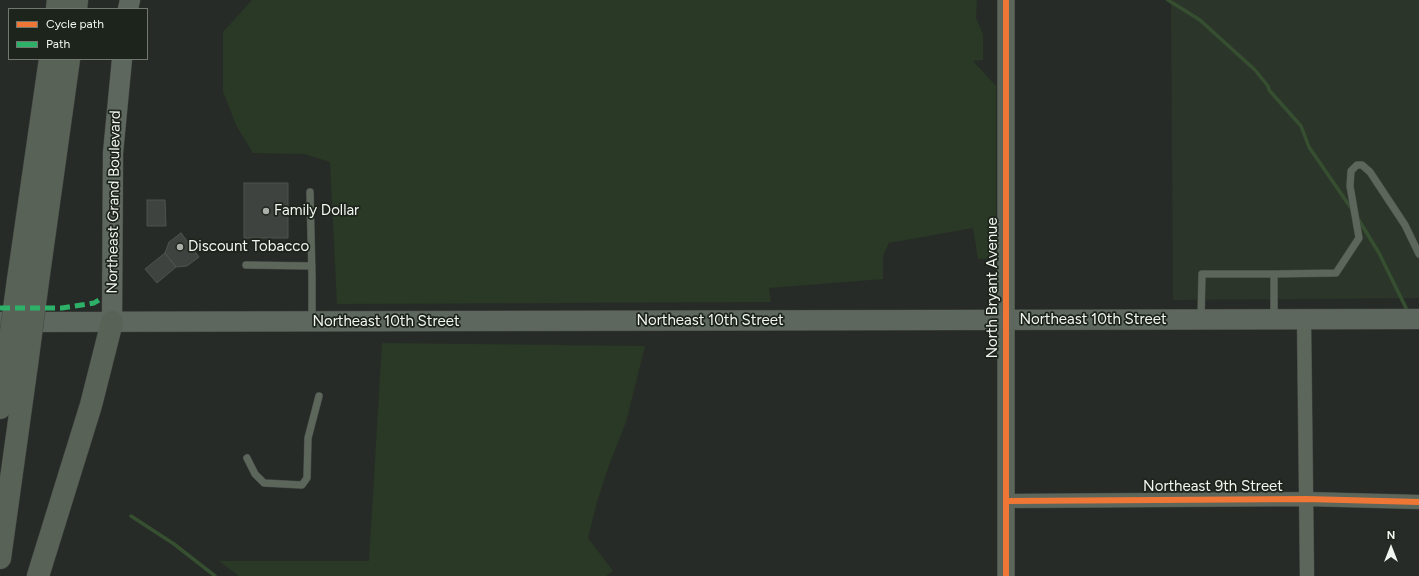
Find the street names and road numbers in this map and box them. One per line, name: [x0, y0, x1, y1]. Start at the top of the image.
street label: Northeast Grand Boulevard: [103, 110, 125, 294]
street label: North Bryant Avenue: [984, 217, 1002, 359]
street label: Northeast 10th Street: [1019, 311, 1167, 329]
street label: Northeast 10th Street: [636, 312, 784, 330]
street label: Northeast 10th Street: [312, 313, 460, 331]
street label: Northeast 9th Street: [1143, 478, 1283, 496]

